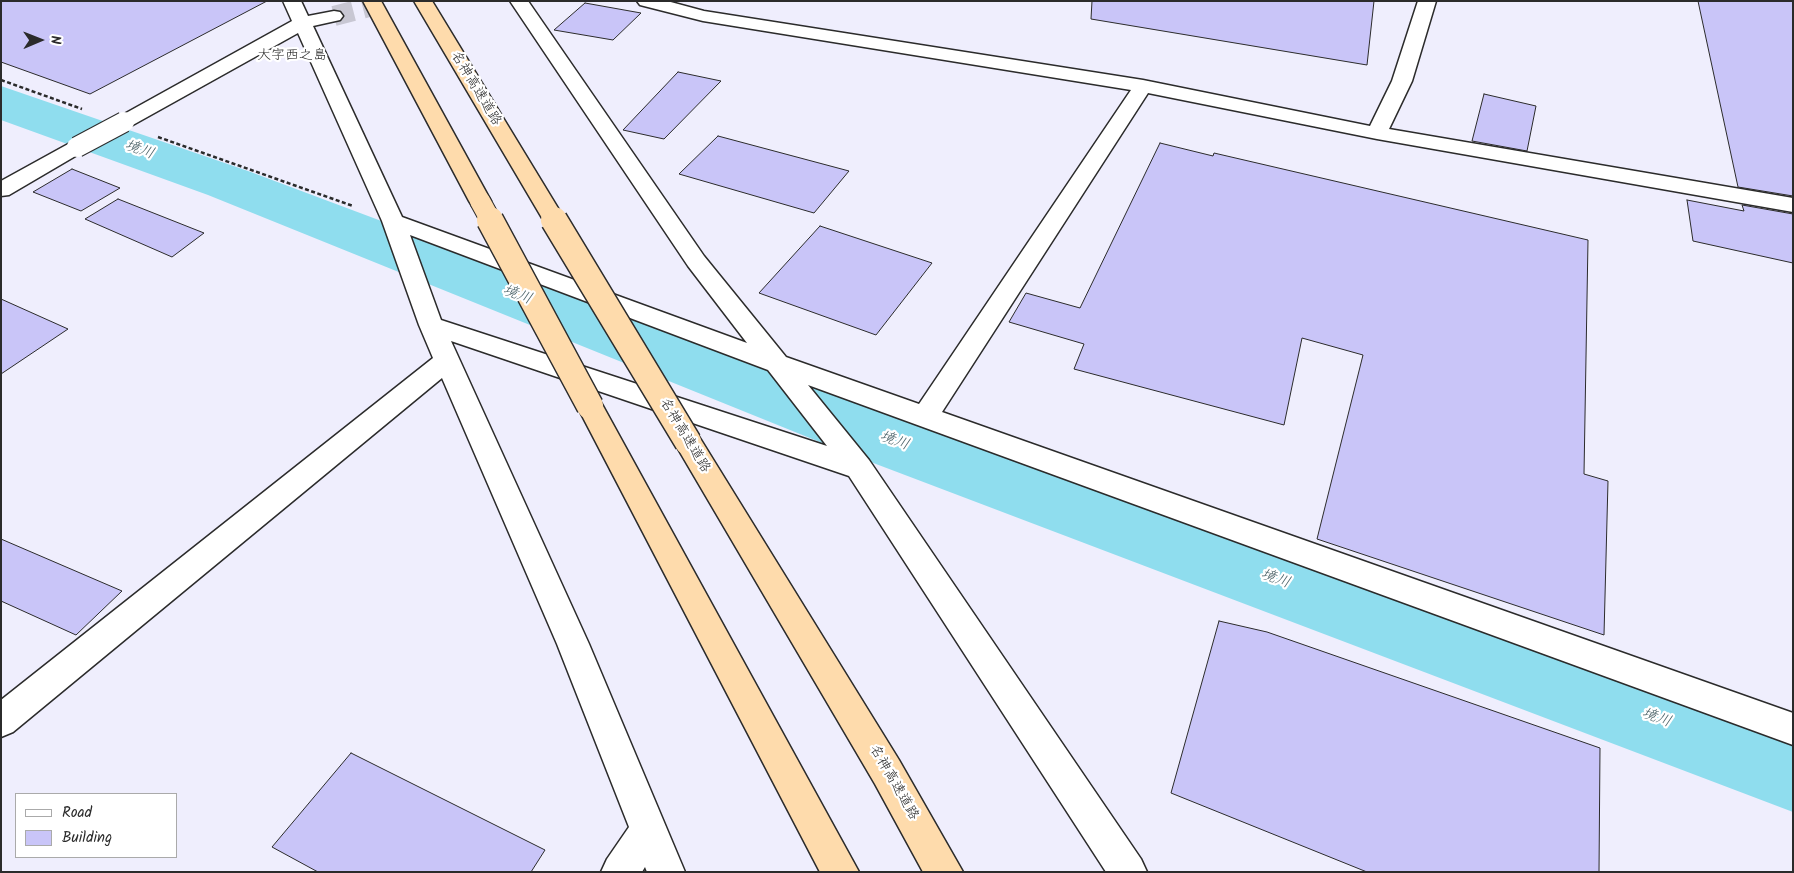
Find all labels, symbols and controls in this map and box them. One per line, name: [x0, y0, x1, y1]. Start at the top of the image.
north arrow: [15, 15, 65, 65]
text: N: [44, 35, 66, 44]
district label: 大字西之島: [257, 49, 327, 65]
street label: 名神高速道路: [446, 49, 504, 129]
water label: 境川: [122, 137, 156, 165]
water label: 境川: [500, 282, 534, 310]
street label: 名神高速道路: [655, 396, 713, 476]
water label: 境川: [877, 428, 911, 456]
water label: 境川: [1258, 566, 1292, 594]
water label: 境川: [1639, 705, 1673, 733]
street label: 名神高速道路: [865, 742, 921, 824]
legend: [15, 793, 178, 858]
text: Road: [62, 801, 92, 825]
text: Building: [62, 826, 112, 850]

